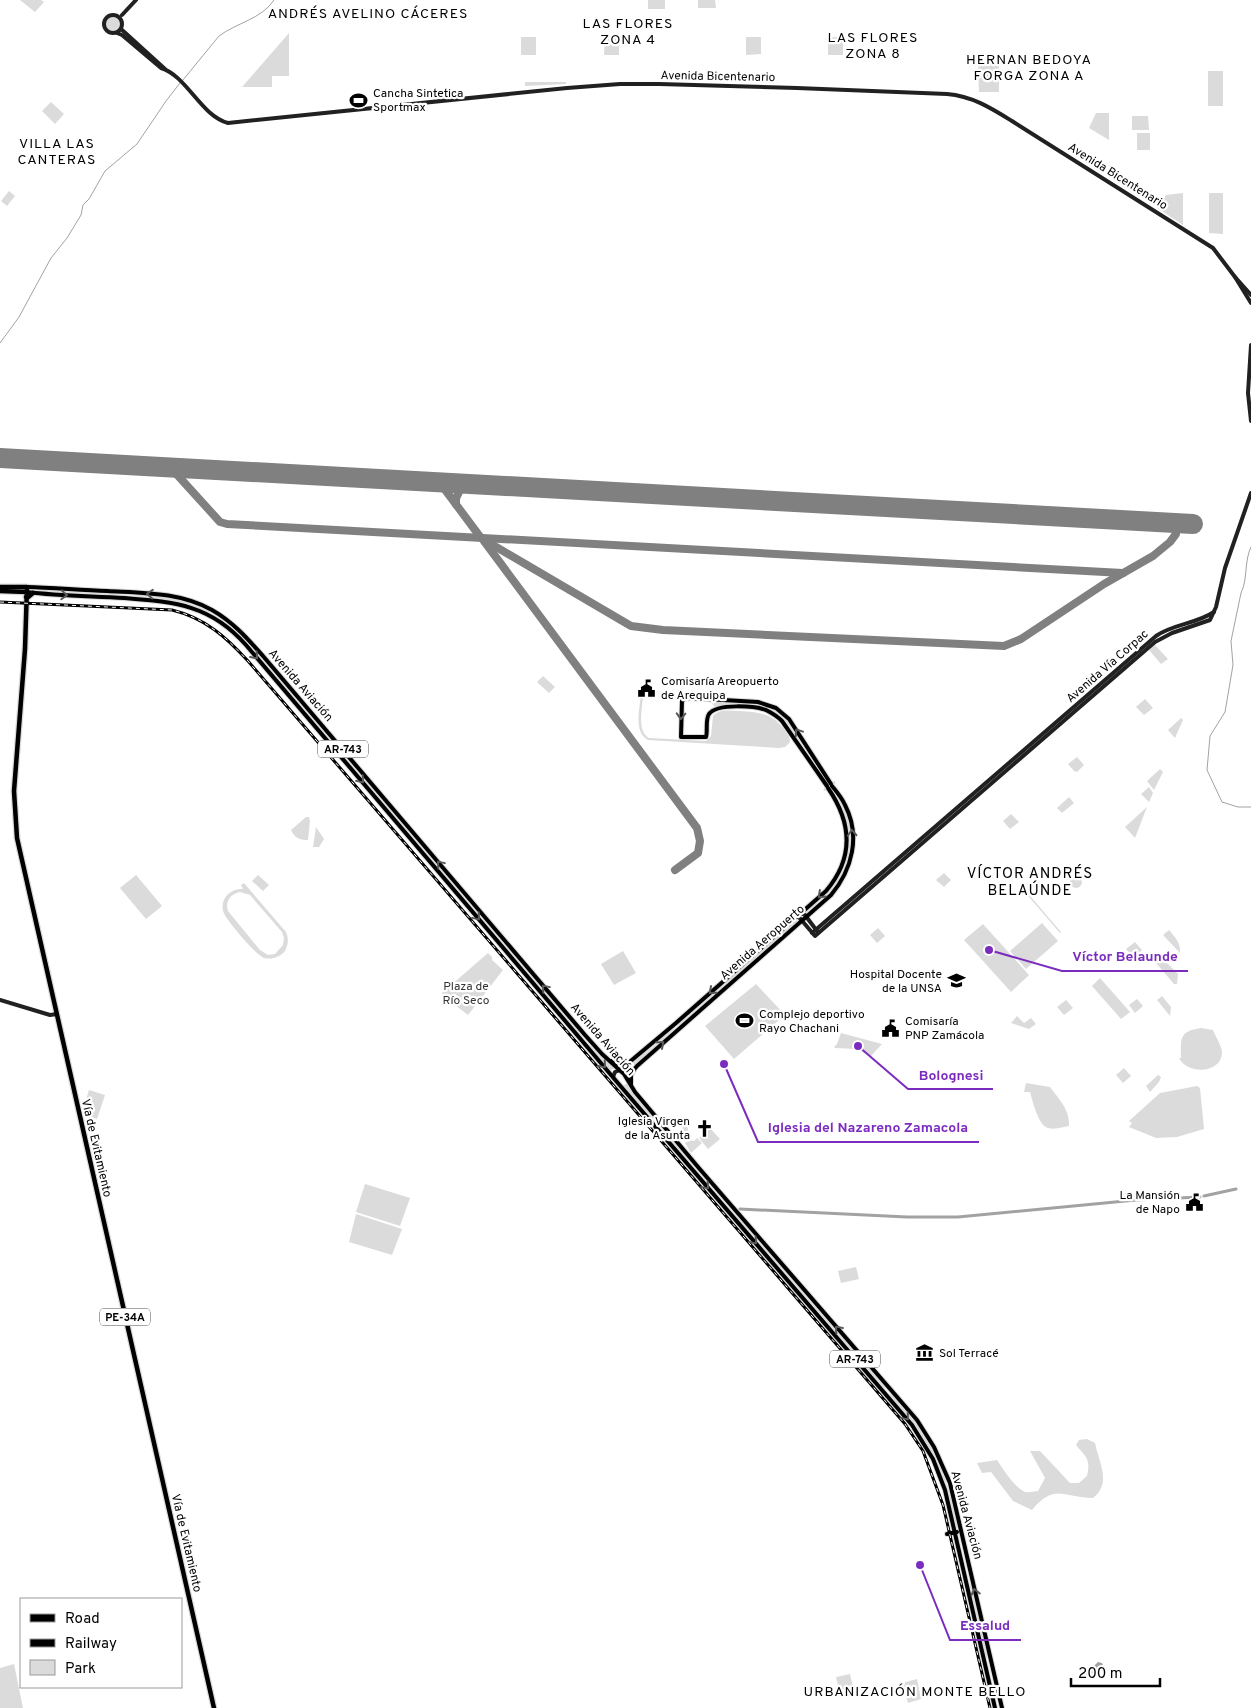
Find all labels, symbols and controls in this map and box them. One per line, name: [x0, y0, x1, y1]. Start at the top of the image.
district label: ANDRÉS AVELINO CÁCERES: [268, 5, 468, 23]
district label: LAS FLORES ZONA 4: [583, 16, 673, 49]
district label: LAS FLORES ZONA 8: [828, 30, 918, 63]
district label: HERNAN BEDOYA FORGA ZONA A: [966, 52, 1092, 85]
street label: Avenida Bicentenario: [661, 68, 776, 86]
place label: Cancha Sintetica Sportmax: [373, 86, 463, 116]
sports icon: Cancha Sintetica Sportmax: [349, 90, 369, 110]
district label: VILLA LAS CANTERAS: [18, 136, 96, 169]
street label: Avenida Bicentenario: [1065, 140, 1171, 214]
one-way arrow: [145, 588, 153, 599]
one-way arrow: [60, 589, 68, 600]
street label: Avenida Vía Corpac: [1063, 627, 1152, 707]
street label: Avenida Aviación: [264, 646, 336, 725]
one-way arrow: [250, 650, 258, 659]
place label: Comisaría Areopuerto de Arequipa: [661, 674, 779, 704]
public building icon: Comisaría Areopuerto de Arequipa: [637, 678, 657, 698]
one-way arrow: [676, 713, 687, 721]
one-way arrow: [795, 728, 804, 738]
road number: AR-743: [318, 741, 368, 758]
one-way arrow: [355, 774, 364, 783]
one-way arrow: [847, 829, 858, 837]
one-way arrow: [437, 861, 446, 870]
district label: VÍCTOR ANDRÉS BELAÚNDE: [967, 864, 1093, 901]
one-way arrow: [818, 889, 827, 898]
street label: Avenida Aeropuerto: [717, 901, 809, 984]
one-way arrow: [471, 912, 480, 921]
callout: Víctor Belaunde: [1062, 942, 1188, 971]
text: Víctor Belaunde: [1072, 949, 1178, 966]
place label: Hospital Docente de la UNSA: [850, 967, 942, 997]
school or university icon: Hospital Docente de la UNSA: [946, 971, 966, 991]
park label: Plaza de Río Seco: [443, 979, 490, 1009]
one-way arrow: [542, 985, 551, 994]
one-way arrow: [709, 986, 718, 995]
street label: Avenida Aviación: [566, 1000, 638, 1079]
place label: Complejo deportivo Rayo Chachani: [759, 1007, 865, 1037]
sports icon: Complejo deportivo Rayo Chachani: [735, 1011, 755, 1031]
place label: Comisaría PNP Zamácola: [905, 1014, 984, 1044]
public building icon: Comisaría PNP Zamácola: [881, 1018, 901, 1038]
one-way arrow: [656, 1041, 665, 1050]
one-way arrow: [597, 1059, 606, 1068]
callout: Bolognesi: [908, 1060, 993, 1089]
text: Bolognesi: [919, 1068, 983, 1085]
street label: Vía de Evitamiento: [77, 1098, 115, 1199]
callout: Iglesia del Nazareno Zamacola: [758, 1113, 979, 1142]
place label: Iglesia Virgen de la Asunta: [618, 1114, 690, 1144]
church icon: Iglesia Virgen de la Asunta: [694, 1118, 714, 1138]
text: Iglesia del Nazareno Zamacola: [768, 1120, 968, 1137]
one-way arrow: [701, 1181, 710, 1190]
place label: La Mansión de Napo: [1120, 1188, 1180, 1218]
public building icon: La Mansión de Napo: [1184, 1192, 1204, 1212]
one-way arrow: [748, 1236, 757, 1245]
road number: PE-34A: [100, 1308, 150, 1325]
one-way arrow: [835, 1325, 844, 1334]
museum icon: Sol Terracé: [915, 1343, 935, 1363]
place label: Sol Terracé: [939, 1346, 999, 1362]
road number: AR-743: [830, 1350, 880, 1368]
one-way arrow: [900, 1412, 909, 1421]
street label: Avenida Aviación: [947, 1469, 986, 1561]
street label: Vía de Evitamiento: [167, 1493, 205, 1594]
one-way arrow: [970, 1588, 981, 1597]
legend: [20, 1598, 182, 1688]
text: Road: [65, 1610, 100, 1629]
callout: Essalud: [950, 1611, 1021, 1640]
text: Essalud: [960, 1618, 1010, 1635]
text: Railway: [65, 1635, 117, 1654]
scale bar: [1071, 1656, 1160, 1688]
text: Park: [65, 1660, 96, 1679]
text: 200 m: [1078, 1665, 1123, 1684]
district label: URBANIZACIÓN MONTE BELLO: [804, 1683, 1026, 1701]

